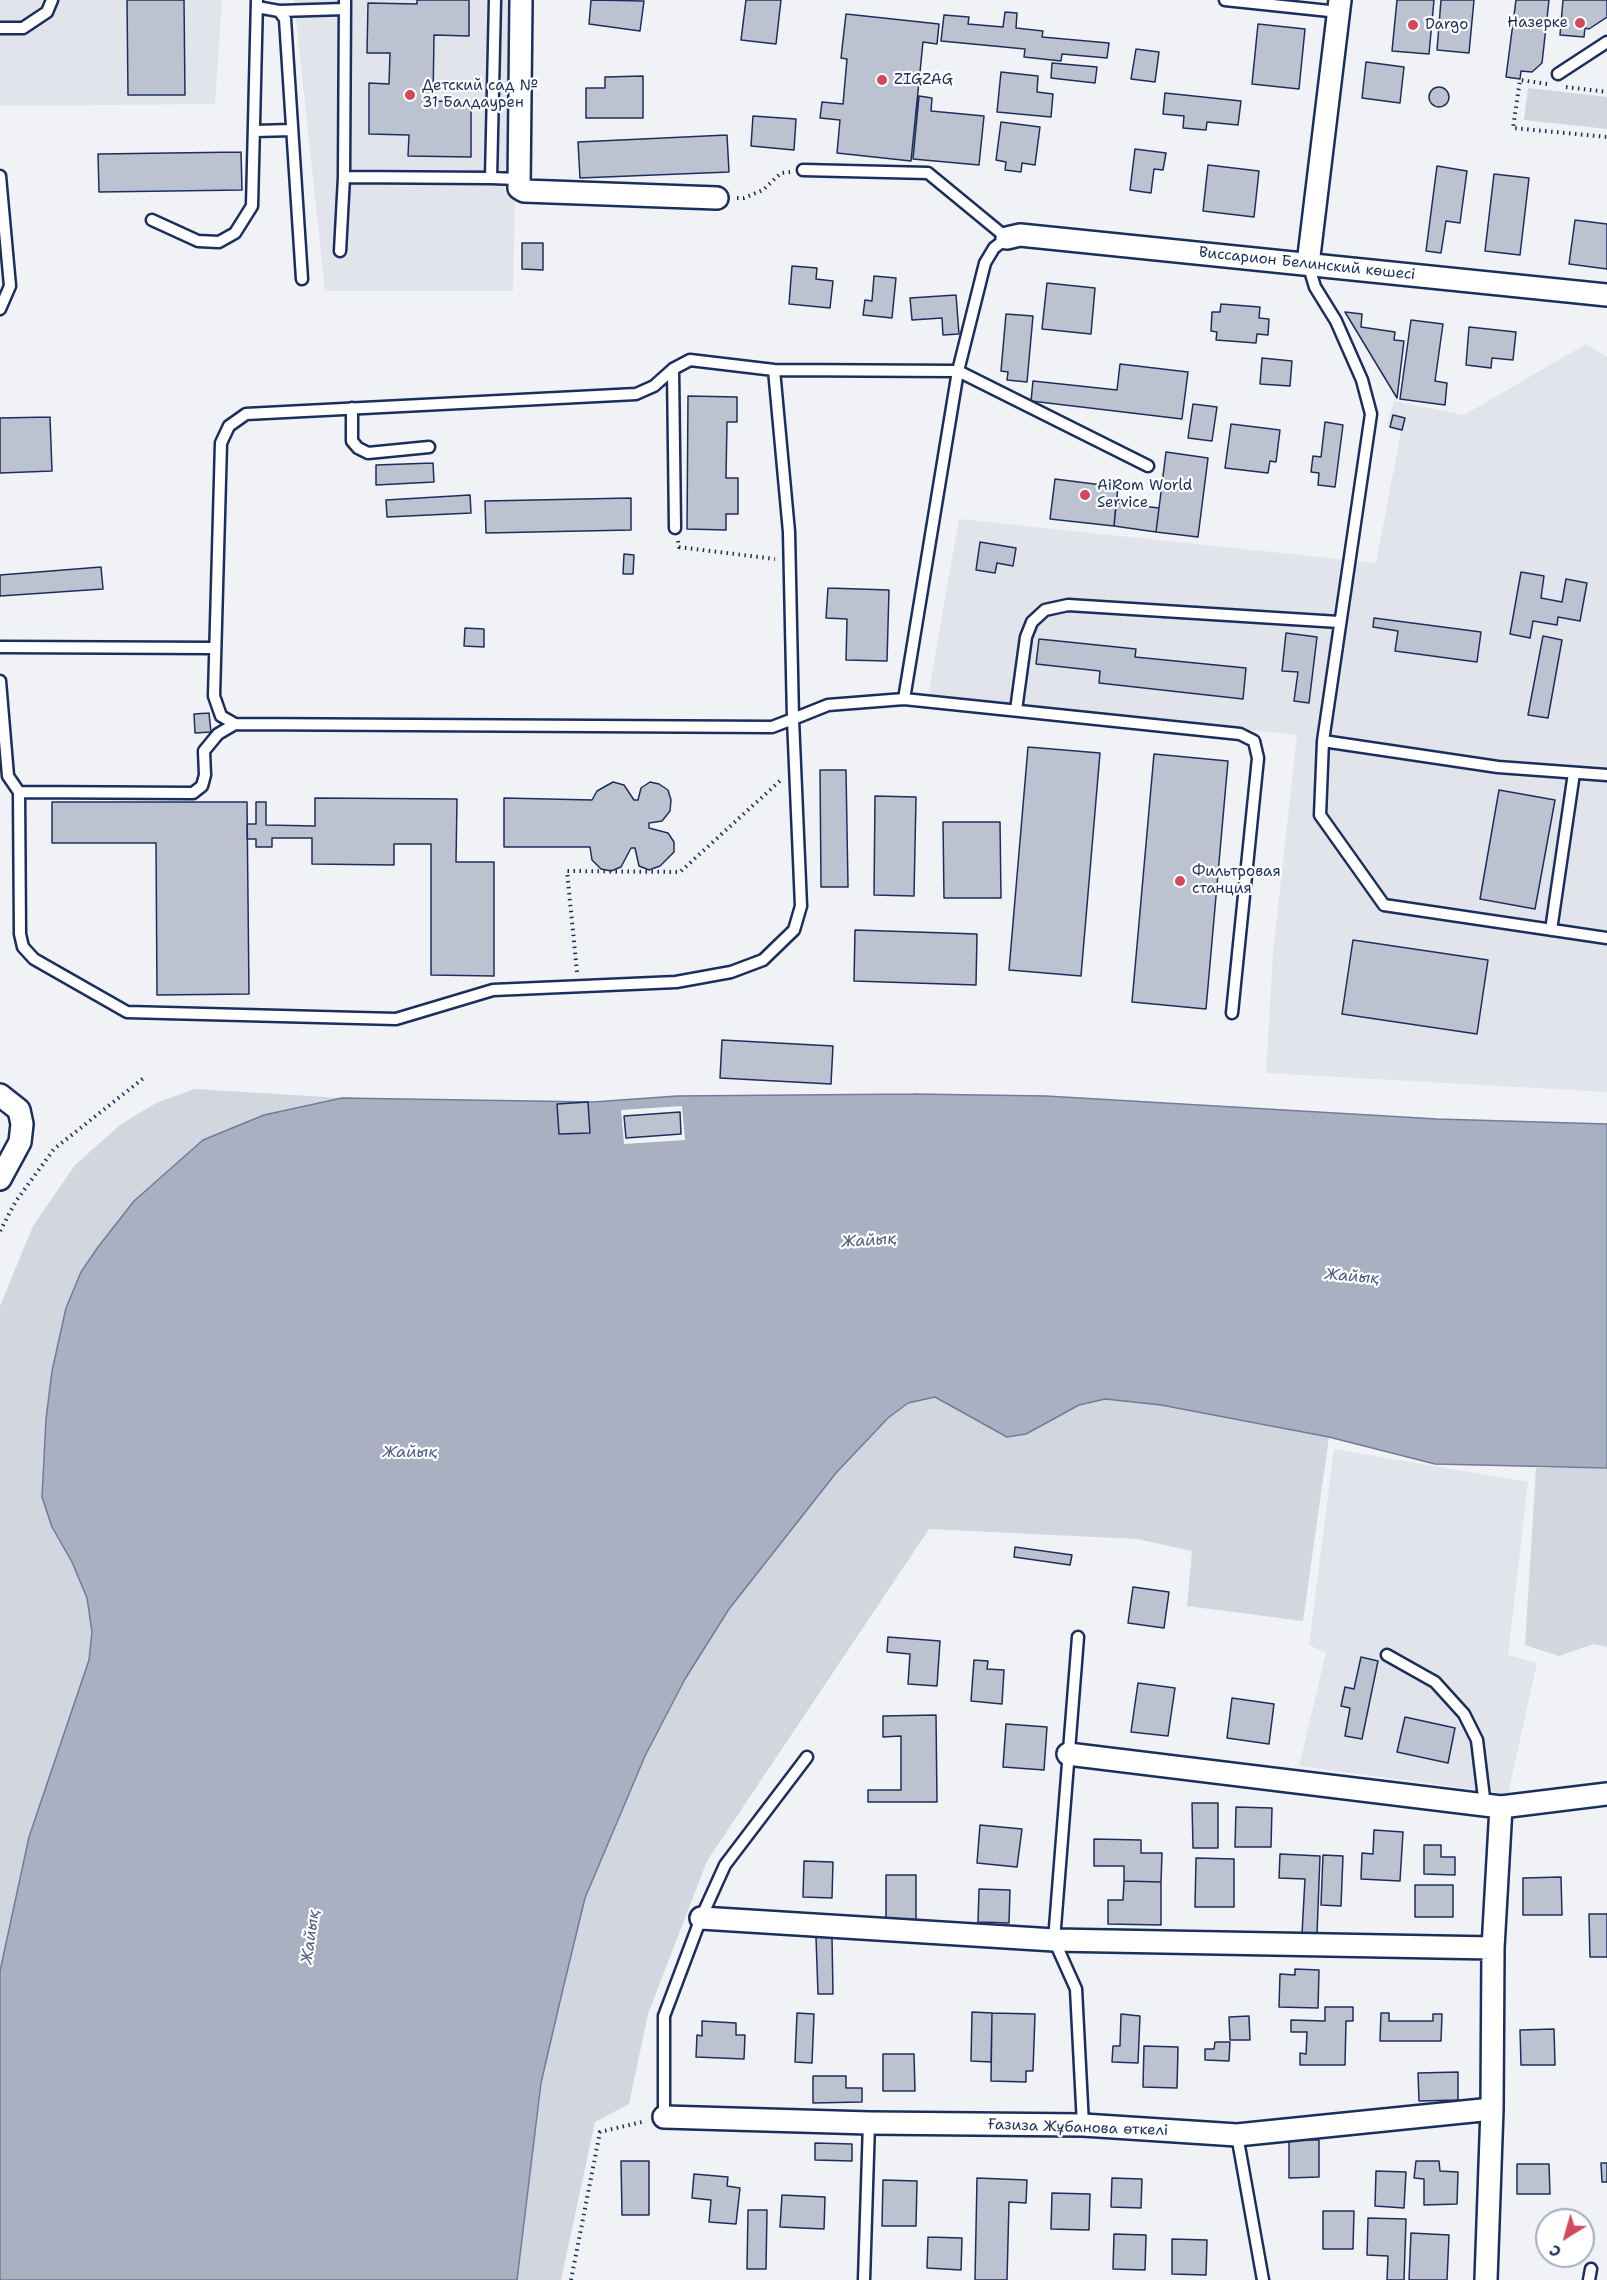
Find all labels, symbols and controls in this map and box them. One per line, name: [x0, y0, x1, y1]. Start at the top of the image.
place label: Назерке: [1507, 14, 1568, 32]
place label: Dargo: [1425, 16, 1468, 34]
marker: Назерке: [1573, 16, 1587, 30]
marker: Dargo: [1406, 18, 1420, 32]
place label: ZIGZAG: [894, 71, 953, 89]
marker: ZIGZAG: [875, 73, 889, 87]
place label: Детский сад № 31 Балдаурен: [422, 77, 538, 112]
marker: Детский сад № 31 Балдаурен: [403, 88, 417, 102]
street label: Виссарион Белинский көшесі: [1198, 244, 1416, 284]
place label: AiRom World Service: [1097, 477, 1192, 512]
marker: AiRom World Service: [1078, 488, 1092, 502]
place label: Фильтровая станция: [1192, 863, 1281, 898]
marker: Фильтровая станция: [1173, 874, 1187, 888]
water label: Жайық: [841, 1230, 897, 1252]
water label: Жайық: [1324, 1265, 1380, 1289]
water label: Жайық: [382, 1443, 438, 1463]
water label: Жайық: [298, 1908, 324, 1966]
street label: Ғазиза Жұбанова өткелі: [988, 2116, 1168, 2140]
north arrow: [1535, 2208, 1595, 2268]
text: С: [1545, 2240, 1565, 2263]

